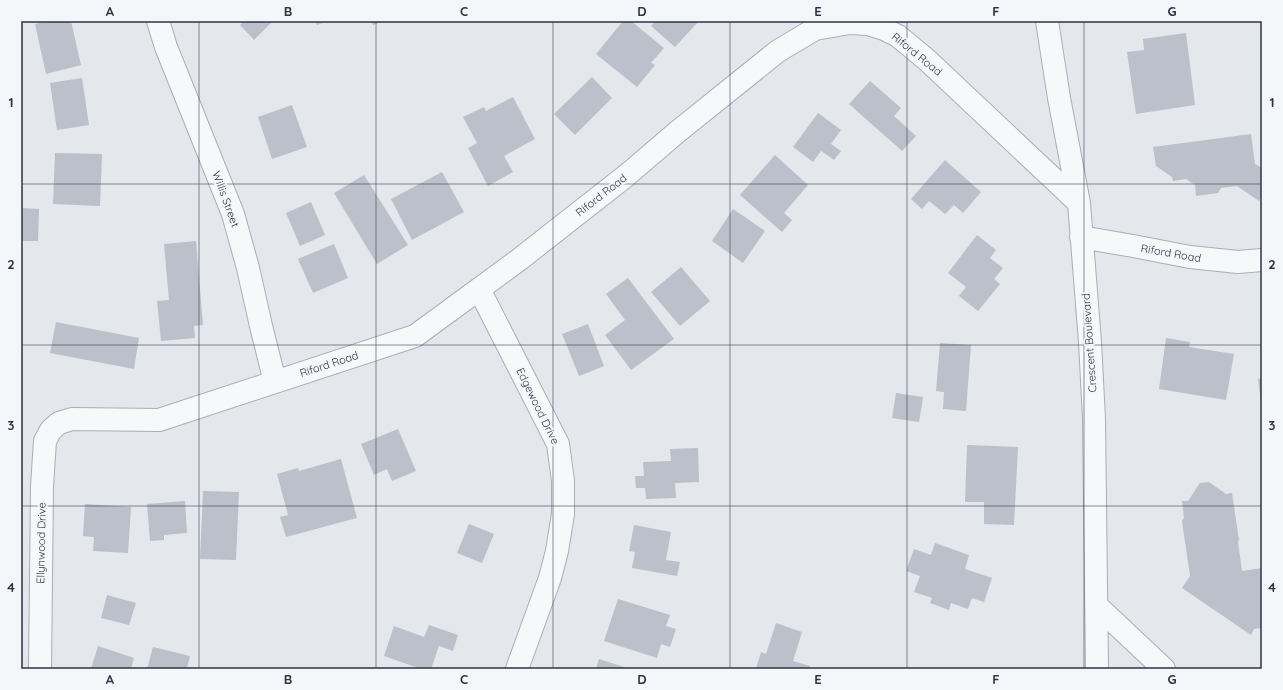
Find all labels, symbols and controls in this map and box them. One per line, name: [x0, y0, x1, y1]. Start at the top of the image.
text: A: [106, 3, 115, 19]
text: B: [284, 3, 292, 19]
text: C: [460, 3, 468, 19]
text: D: [637, 3, 647, 19]
text: E: [814, 3, 822, 19]
text: F: [992, 3, 1000, 19]
text: G: [1167, 3, 1177, 19]
street label: Riford Road: [889, 29, 945, 79]
text: 1: [8, 94, 14, 110]
text: 1: [1269, 94, 1275, 110]
street label: Willis Street: [209, 169, 243, 229]
street label: Riford Road: [573, 171, 629, 219]
street label: Riford Road: [1140, 241, 1202, 265]
text: 2: [7, 256, 15, 272]
text: 2: [1268, 256, 1276, 272]
street label: Crescent Boulevard: [1079, 293, 1099, 393]
street label: Riford Road: [298, 348, 360, 380]
street label: Edgewood Drive: [513, 365, 563, 447]
text: 3: [8, 417, 15, 433]
text: 3: [1269, 417, 1276, 433]
street label: Ellynwood Drive: [33, 502, 49, 584]
text: 4: [7, 579, 15, 595]
text: 4: [1268, 579, 1276, 595]
text: A: [106, 671, 115, 687]
text: B: [284, 671, 292, 687]
text: C: [460, 671, 468, 687]
text: D: [637, 671, 647, 687]
text: E: [814, 671, 822, 687]
text: F: [992, 671, 1000, 687]
text: G: [1167, 671, 1177, 687]

